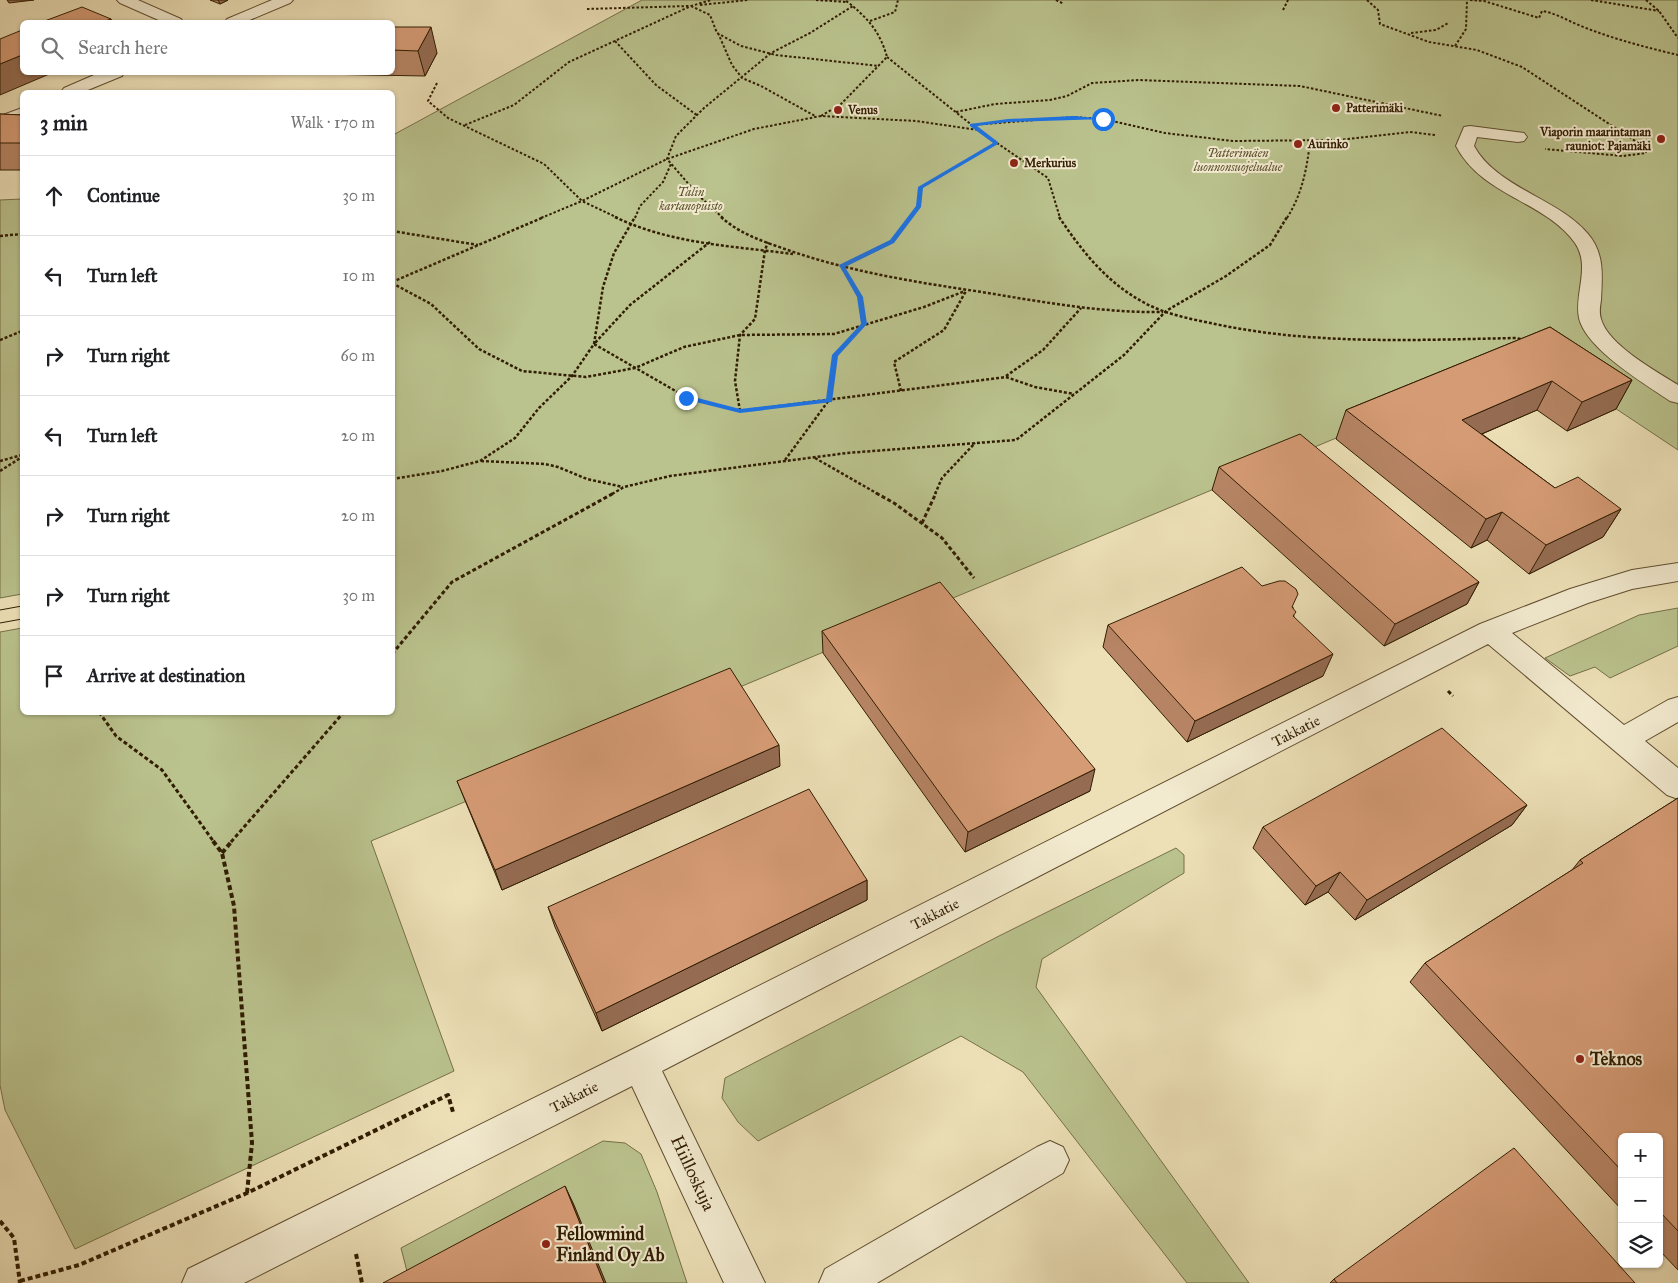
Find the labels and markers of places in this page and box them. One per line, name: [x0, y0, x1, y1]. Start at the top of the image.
place label: Patterimäki: [1346, 101, 1404, 115]
marker: Patterimäki: [1330, 102, 1342, 114]
place label: Venus: [847, 103, 878, 117]
marker: Venus: [832, 104, 844, 116]
place label: Viaporin maarintaman rauniot: Pajamäki: [1539, 125, 1652, 154]
marker: Viaporin maarintaman rauniot: Pajamäki: [1655, 133, 1667, 145]
place label: Aurinko: [1307, 137, 1348, 151]
marker: Aurinko: [1292, 138, 1304, 150]
place label: Merkurius: [1024, 156, 1077, 170]
marker: Merkurius: [1008, 157, 1020, 169]
place label: Teknos: [1589, 1048, 1643, 1070]
marker: Teknos: [1574, 1053, 1586, 1065]
place label: Fellowmind Finland Oy Ab: [556, 1223, 665, 1267]
marker: Fellowmind Finland Oy Ab: [540, 1238, 552, 1250]

